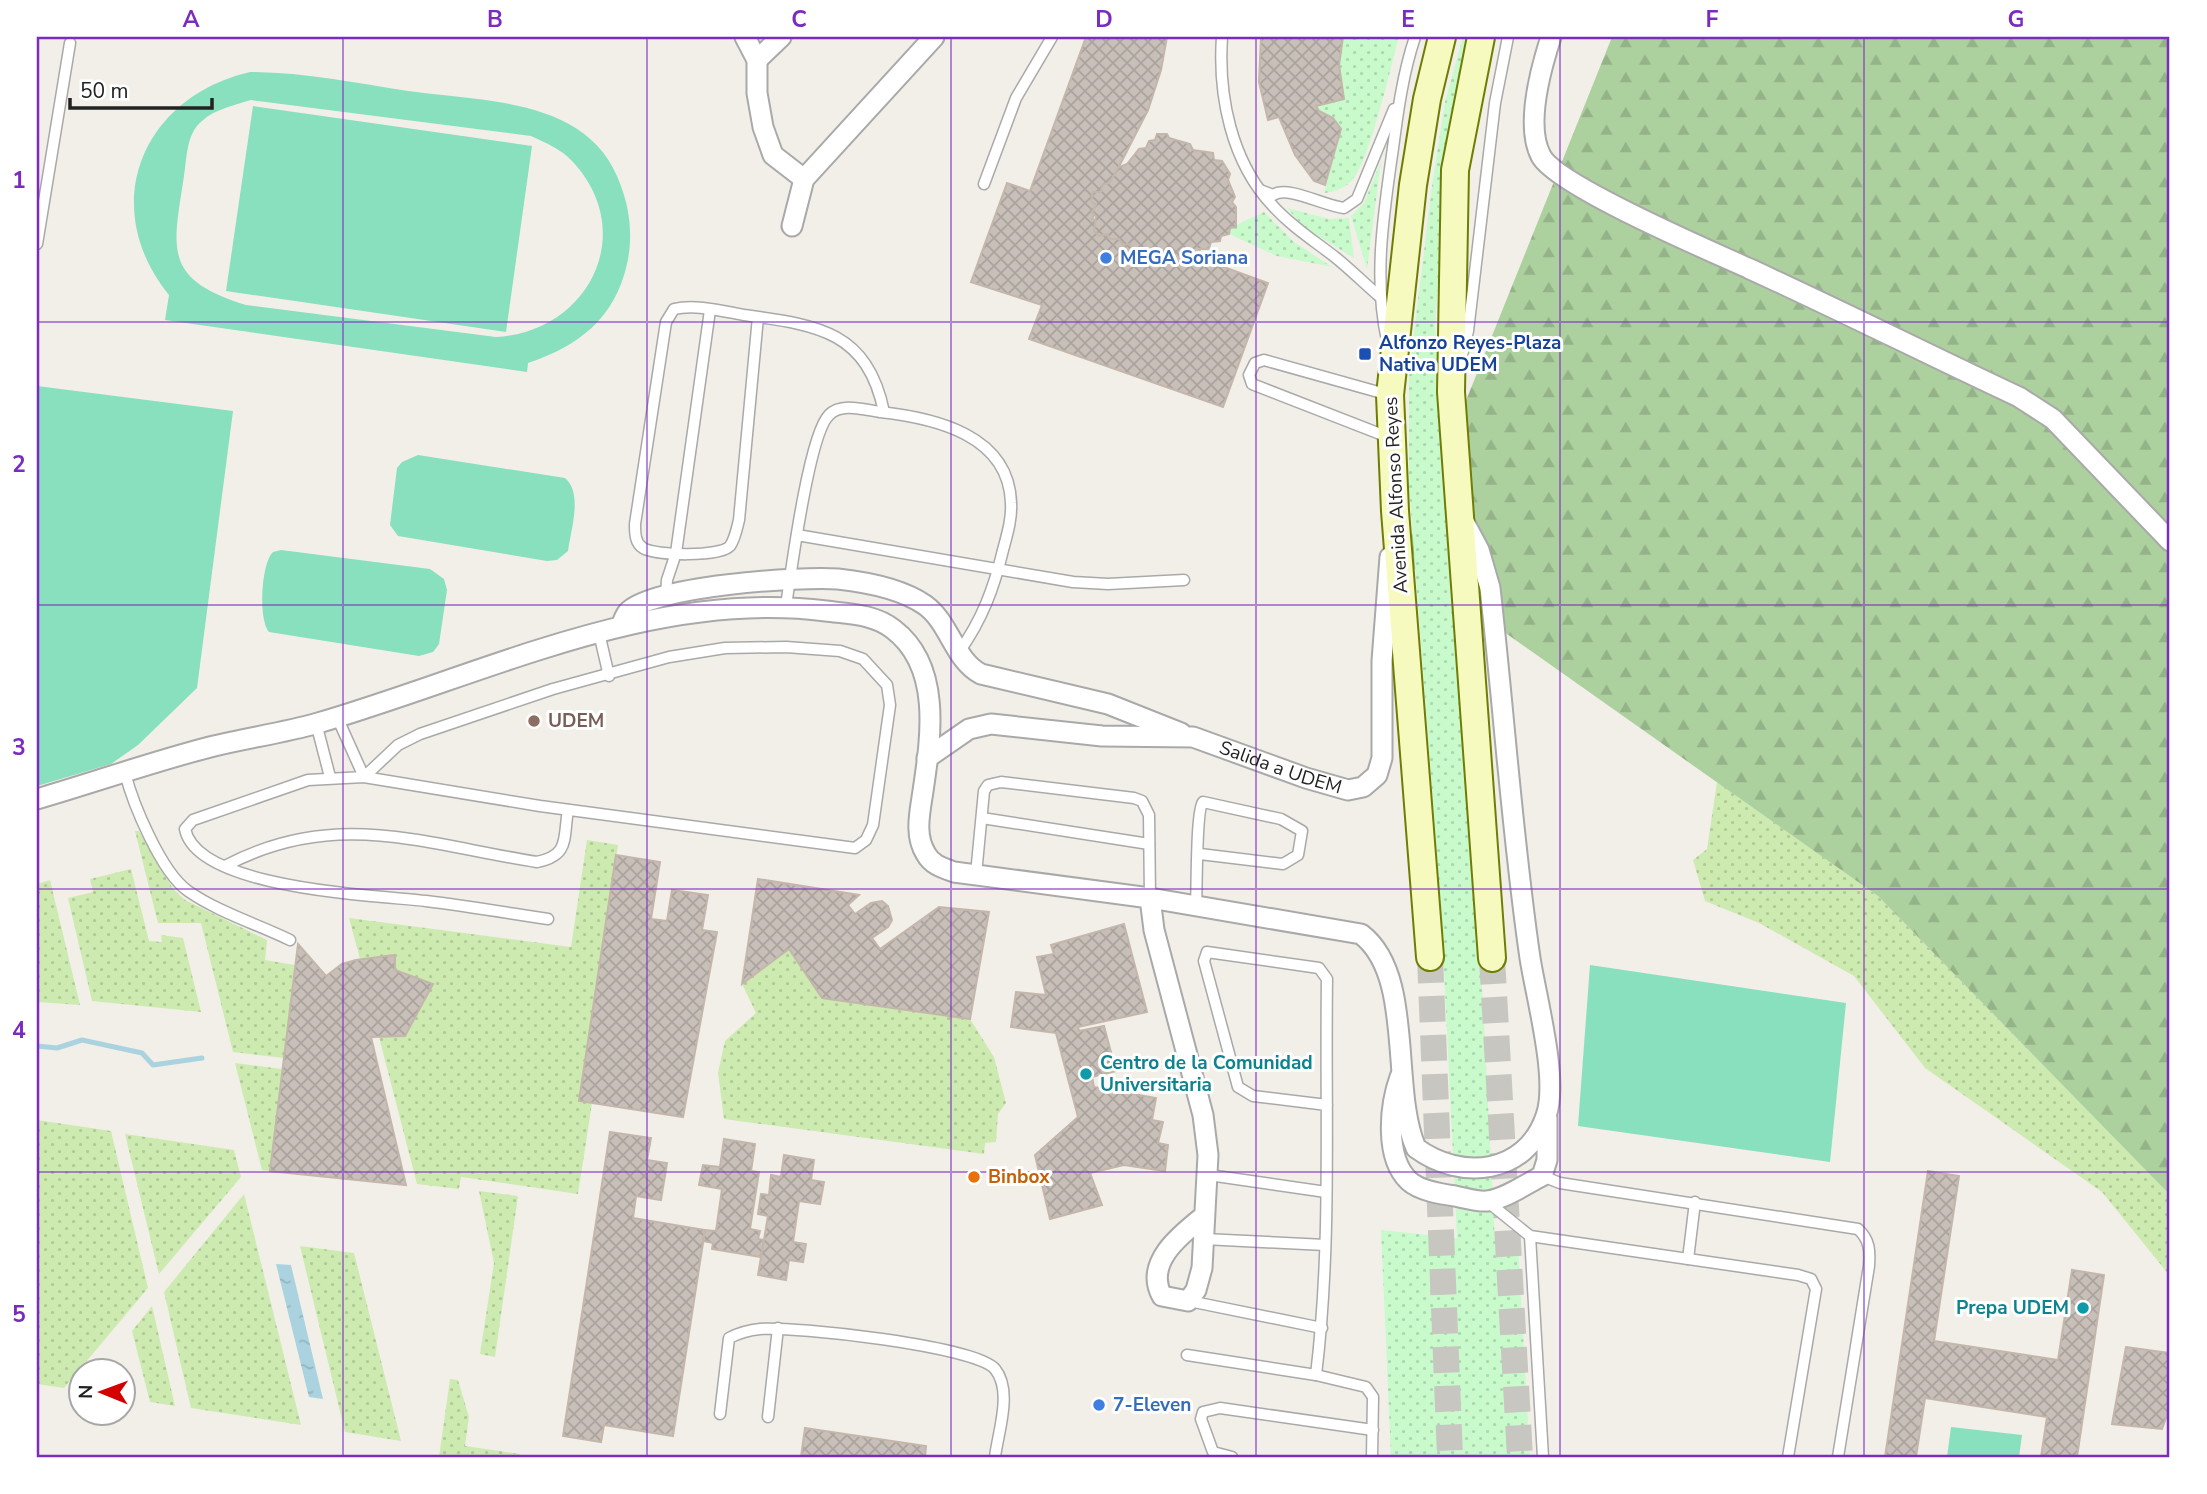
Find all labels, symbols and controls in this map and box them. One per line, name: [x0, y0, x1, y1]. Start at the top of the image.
text: A: [182, 4, 200, 35]
text: B: [487, 4, 503, 35]
text: C: [791, 4, 807, 35]
text: D: [1095, 4, 1113, 35]
text: E: [1401, 4, 1415, 35]
text: F: [1706, 4, 1719, 35]
text: G: [2008, 4, 2024, 35]
scale bar: [70, 66, 212, 110]
text: 50 m: [80, 77, 129, 105]
text: 1: [12, 165, 26, 196]
place label: MEGA Soriana: [1120, 245, 1248, 271]
marker: MEGA Soriana: [1098, 250, 1114, 266]
place label: Alfonzo Reyes-Plaza Nativa UDEM: [1379, 330, 1561, 378]
marker: Alfonzo Reyes-Plaza Nativa UDEM: [1357, 346, 1373, 362]
street label: Avenida Alfonso Reyes: [1378, 396, 1414, 594]
text: 2: [12, 449, 26, 480]
place label: UDEM: [548, 708, 604, 734]
marker: UDEM: [526, 713, 542, 729]
text: 3: [12, 732, 26, 763]
street label: Salida a UDEM: [1216, 735, 1345, 801]
text: 4: [12, 1015, 26, 1046]
place label: Centro de la Comunidad Universitaria: [1100, 1050, 1313, 1098]
marker: Centro de la Comunidad Universitaria: [1078, 1066, 1094, 1082]
place label: Binbox: [988, 1164, 1050, 1190]
marker: Binbox: [966, 1169, 982, 1185]
place label: Prepa UDEM: [1956, 1295, 2069, 1321]
text: 5: [12, 1299, 26, 1330]
marker: Prepa UDEM: [2075, 1300, 2091, 1316]
north arrow: [66, 1358, 136, 1428]
text: N: [73, 1384, 99, 1399]
place label: 7-Eleven: [1113, 1392, 1191, 1418]
marker: 7-Eleven: [1091, 1397, 1107, 1413]

